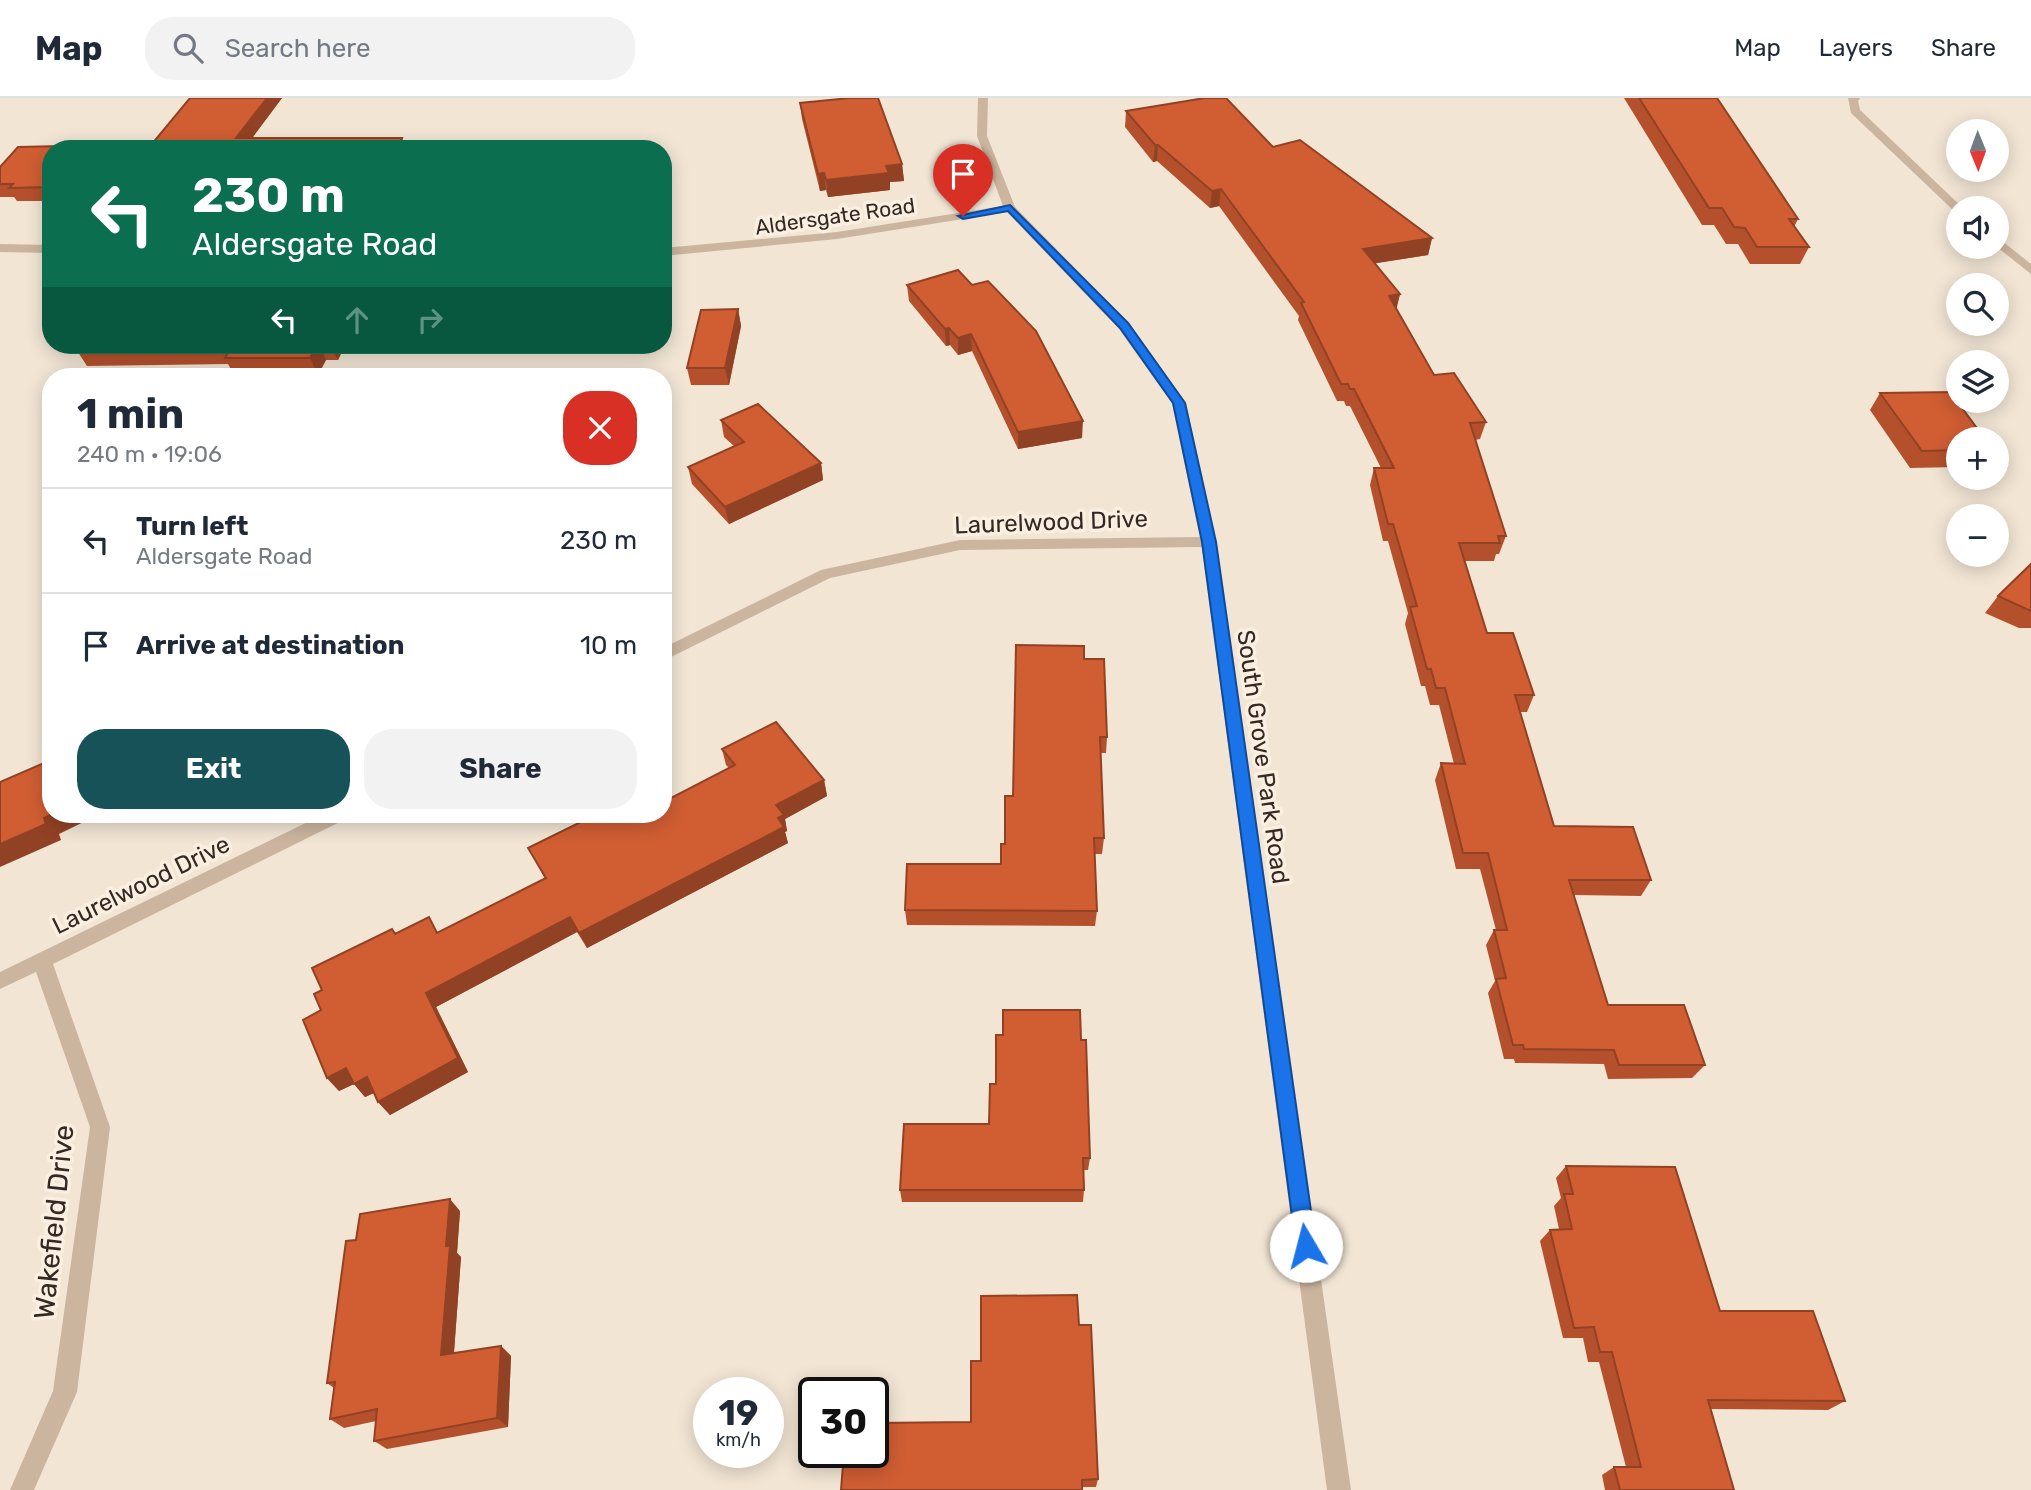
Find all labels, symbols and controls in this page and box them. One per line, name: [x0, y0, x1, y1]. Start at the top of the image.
search box: [145, 17, 635, 80]
text: Map: [35, 29, 103, 68]
icon: search: [169, 29, 207, 67]
text: Search here: [225, 33, 370, 64]
text: Map: [1734, 34, 1781, 62]
text: Layers: [1819, 34, 1893, 62]
text: Share: [1931, 34, 1996, 62]
north arrow: [1946, 119, 2009, 182]
map controls: [1946, 119, 2009, 567]
pin: [933, 144, 993, 216]
icon: arrive: [944, 155, 982, 193]
text: 230 m: [192, 166, 345, 224]
icon: left: [77, 168, 168, 259]
street label: Aldersgate Road: [754, 192, 916, 240]
button: sound: [1946, 196, 2009, 259]
text: Aldersgate Road: [192, 225, 437, 263]
button: search: [1946, 273, 2009, 336]
icon: left: [265, 301, 303, 339]
icon: ahead: [338, 301, 376, 339]
icon: right: [411, 301, 449, 339]
button: layers: [1946, 350, 2009, 413]
text: 1 min: [77, 389, 184, 439]
button: close: [563, 391, 637, 465]
button: +: [1946, 427, 2009, 490]
text: 240 m · 19:06: [77, 440, 222, 468]
button: −: [1946, 504, 2009, 567]
street label: Laurelwood Drive: [954, 505, 1148, 539]
text: Turn left: [136, 511, 248, 542]
icon: left: [77, 522, 115, 560]
text: 230 m: [560, 525, 637, 556]
text: Aldersgate Road: [136, 542, 312, 570]
icon: arrive: [77, 627, 115, 665]
street label: South Grove Park Road: [1231, 628, 1295, 886]
text: Arrive at destination: [136, 630, 404, 661]
text: 10 m: [580, 630, 637, 661]
button: Exit: [77, 729, 350, 809]
button: Share: [364, 729, 637, 809]
street label: Laurelwood Drive: [48, 830, 234, 940]
street label: Wakefield Drive: [27, 1123, 81, 1321]
position arrow: [1269, 1209, 1343, 1283]
speed limit sign: 30: [798, 1377, 889, 1468]
text: 19: [719, 1392, 758, 1434]
text: km/h: [716, 1429, 761, 1451]

